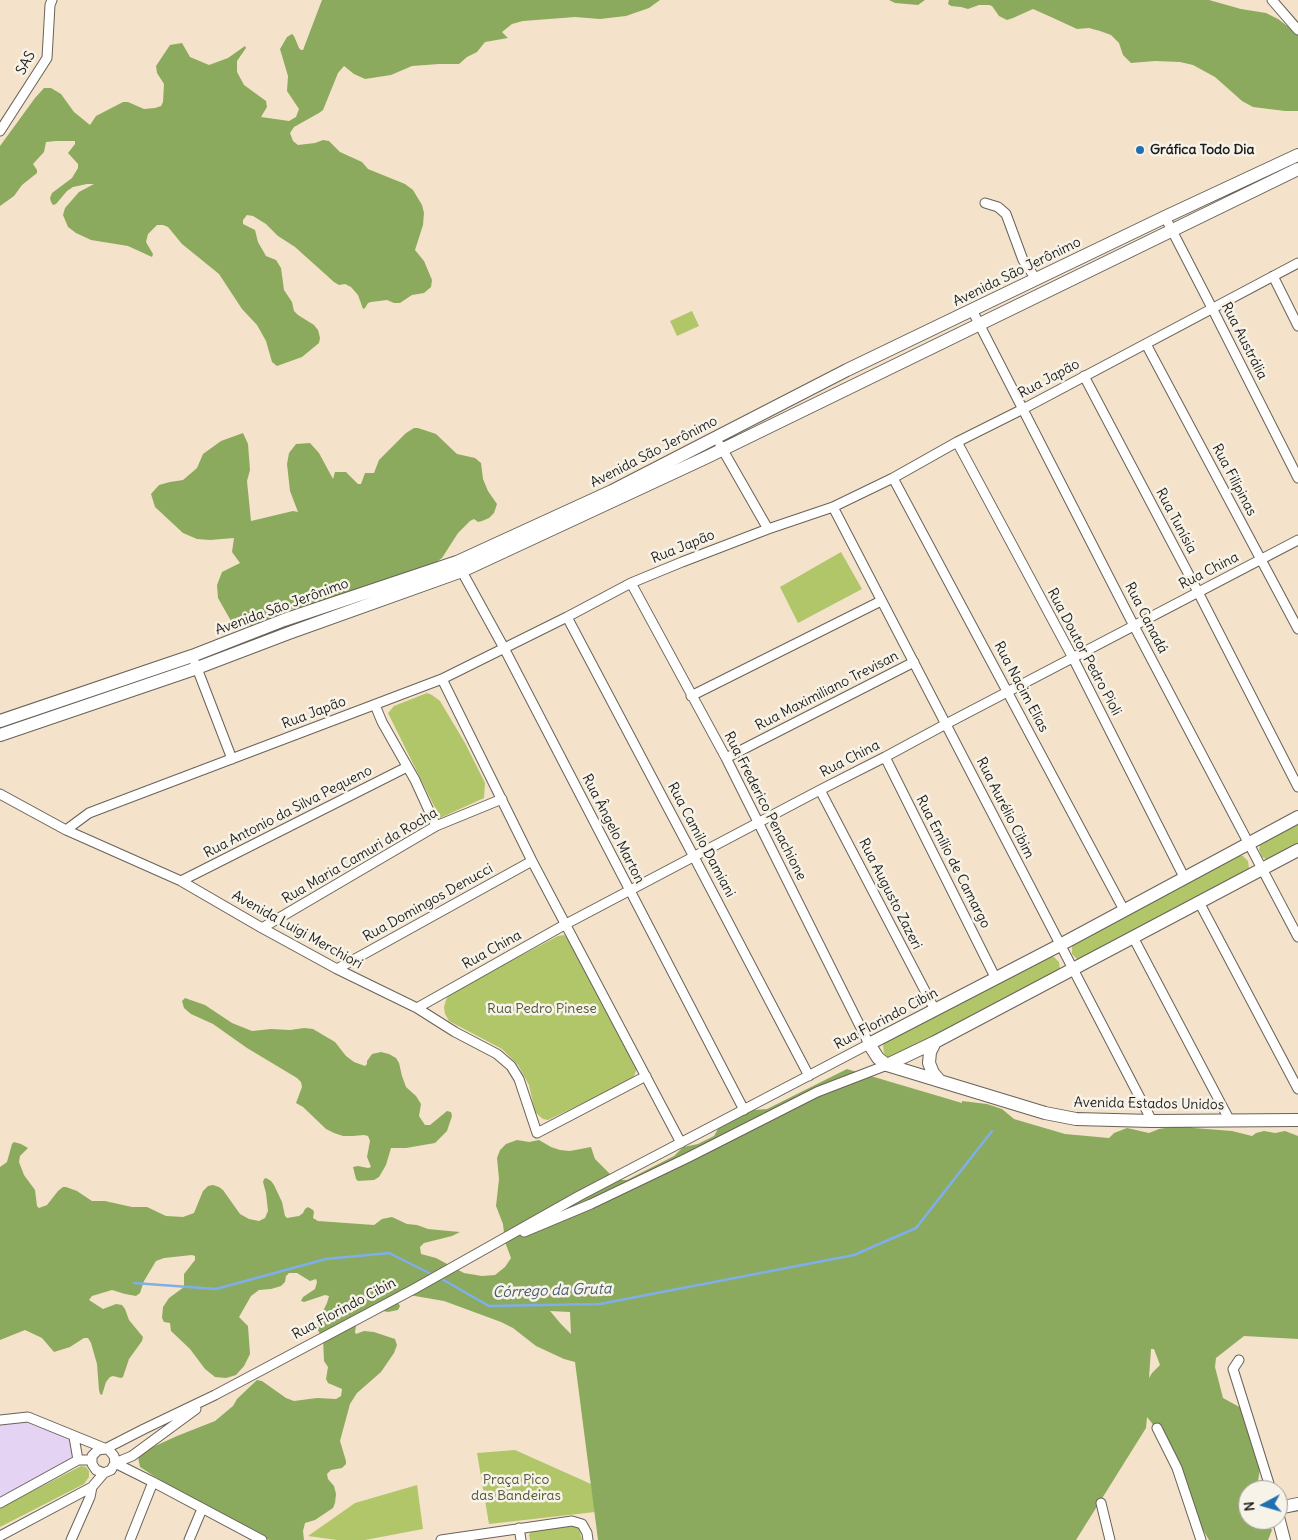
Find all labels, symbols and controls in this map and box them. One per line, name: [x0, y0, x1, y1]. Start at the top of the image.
street label: SAS: [13, 48, 39, 78]
place label: Gráfica Todo Dia: [1150, 142, 1254, 158]
marker: Gráfica Todo Dia: [1134, 144, 1146, 156]
street label: Avenida São Jerônimo: [950, 234, 1084, 310]
street label: Rua Austrália: [1217, 300, 1271, 382]
street label: Rua Japão: [1015, 356, 1083, 402]
street label: Avenida São Jerônimo: [588, 413, 720, 491]
street label: Rua Filipinas: [1208, 441, 1260, 519]
street label: Rua Tunísia: [1152, 485, 1200, 557]
street label: Rua Japão: [649, 527, 717, 567]
street label: Rua China: [1176, 549, 1242, 593]
street label: Avenida São Jerônimo: [213, 575, 351, 639]
street label: Rua Canadá: [1121, 580, 1171, 656]
street label: Rua Doutor Pedro Pioli: [1043, 585, 1125, 719]
street label: Rua Nacim Elias: [990, 639, 1052, 735]
street label: Rua Maximiliano Trevisan: [753, 648, 901, 734]
street label: Rua Japão: [280, 693, 348, 733]
street label: Rua Frederico Penachione: [720, 729, 810, 883]
street label: Rua China: [817, 737, 883, 781]
street label: Rua Aurélio Cibim: [972, 755, 1038, 861]
street label: Rua Antonio da Silva Pequeno: [201, 762, 375, 862]
street label: Rua Ângelo Marton: [578, 771, 648, 887]
street label: Rua Camilo Damiani: [664, 780, 738, 900]
street label: Rua Emílio de Camargo: [912, 793, 994, 931]
street label: Rua Maria Camuri da Rocha: [279, 805, 441, 907]
street label: Rua Augusto Zazeri: [855, 836, 925, 952]
street label: Rua Domingos Denucci: [360, 860, 496, 946]
street label: Avenida Luigi Merchiori: [229, 887, 365, 973]
street label: Rua China: [460, 927, 524, 973]
street label: Rua Florindo Cibin: [831, 985, 941, 1053]
park label: Rua Pedro Pinese: [487, 1001, 597, 1017]
street label: Avenida Estados Unidos: [1074, 1094, 1224, 1114]
street label: Rua Florindo Cibin: [289, 1275, 399, 1343]
water label: Córrego da Gruta: [492, 1280, 612, 1302]
park label: Praça Pico das Bandeiras: [471, 1472, 561, 1504]
north arrow: [1238, 1480, 1288, 1530]
text: N: [1240, 1501, 1259, 1512]

